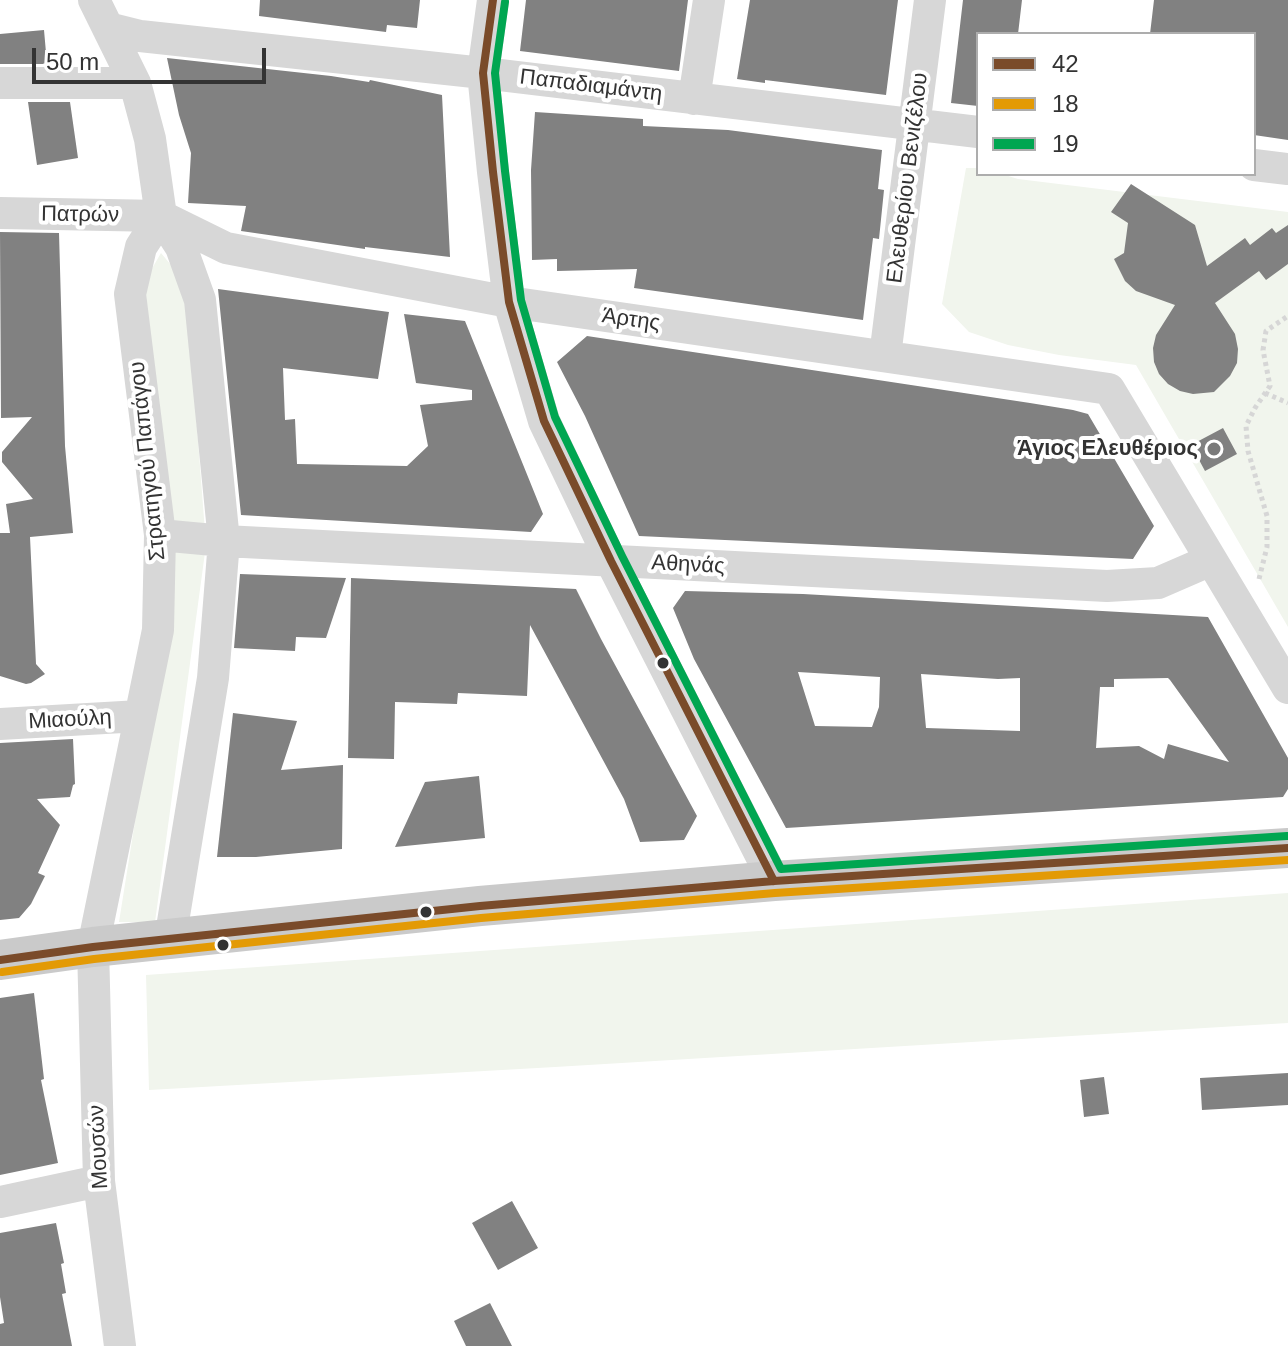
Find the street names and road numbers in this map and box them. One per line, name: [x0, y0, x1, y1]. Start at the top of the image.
street label: Παπαδιαμάντη: [518, 64, 664, 108]
street label: Ελευθερίου Βενιζέλου: [882, 71, 934, 285]
street label: Πατρών: [41, 201, 119, 229]
street label: Άρτης: [600, 303, 662, 337]
street label: Στρατηγού Παπάγου: [124, 360, 172, 562]
street label: Αθηνάς: [651, 550, 725, 580]
street label: Μιαούλη: [28, 705, 112, 735]
street label: Μουσών: [84, 1104, 114, 1190]

